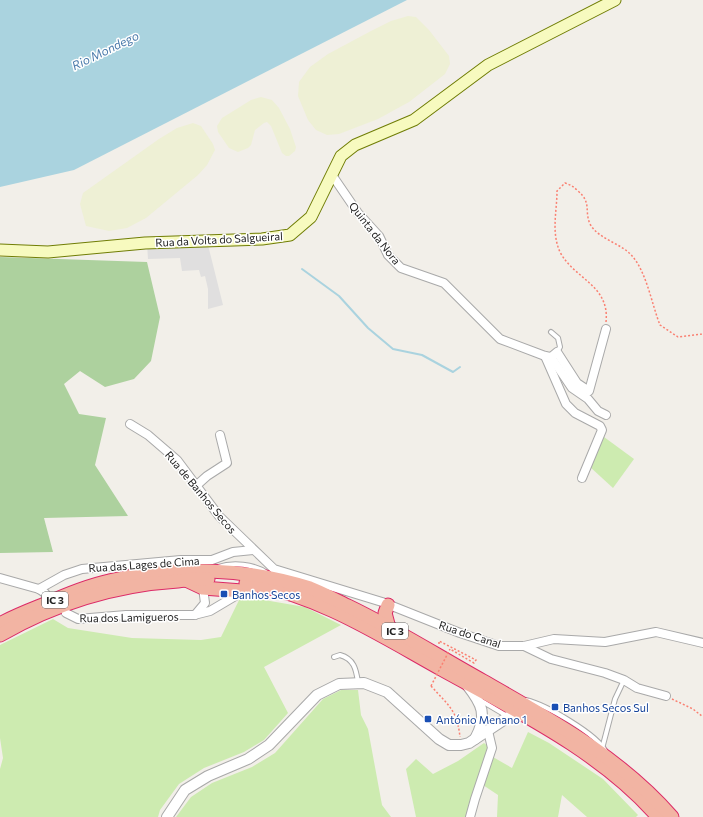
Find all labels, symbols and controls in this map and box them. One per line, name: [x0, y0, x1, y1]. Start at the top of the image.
water label: Rio Mondego: [69, 28, 141, 72]
street label: Quinta da Nora: [347, 199, 403, 267]
street label: Rua da Volta do Salgueiral: [155, 229, 283, 249]
street label: Rua de Banhos Secos: [163, 448, 239, 536]
street label: Rua das Lages de Cima: [88, 554, 200, 574]
place label: Banhos Secos: [232, 588, 300, 601]
marker: Banhos Secos: [219, 589, 229, 599]
road number: IC 3: [42, 592, 68, 608]
street label: Rua dos Lamigueros: [79, 610, 179, 624]
street label: Rua do Canal: [437, 618, 503, 650]
road number: IC 3: [382, 623, 408, 639]
place label: Banhos Secos Sul: [563, 701, 649, 714]
marker: Banhos Secos Sul: [550, 702, 560, 712]
place label: António Menano 1: [436, 713, 527, 726]
marker: António Menano 1: [423, 714, 433, 724]

